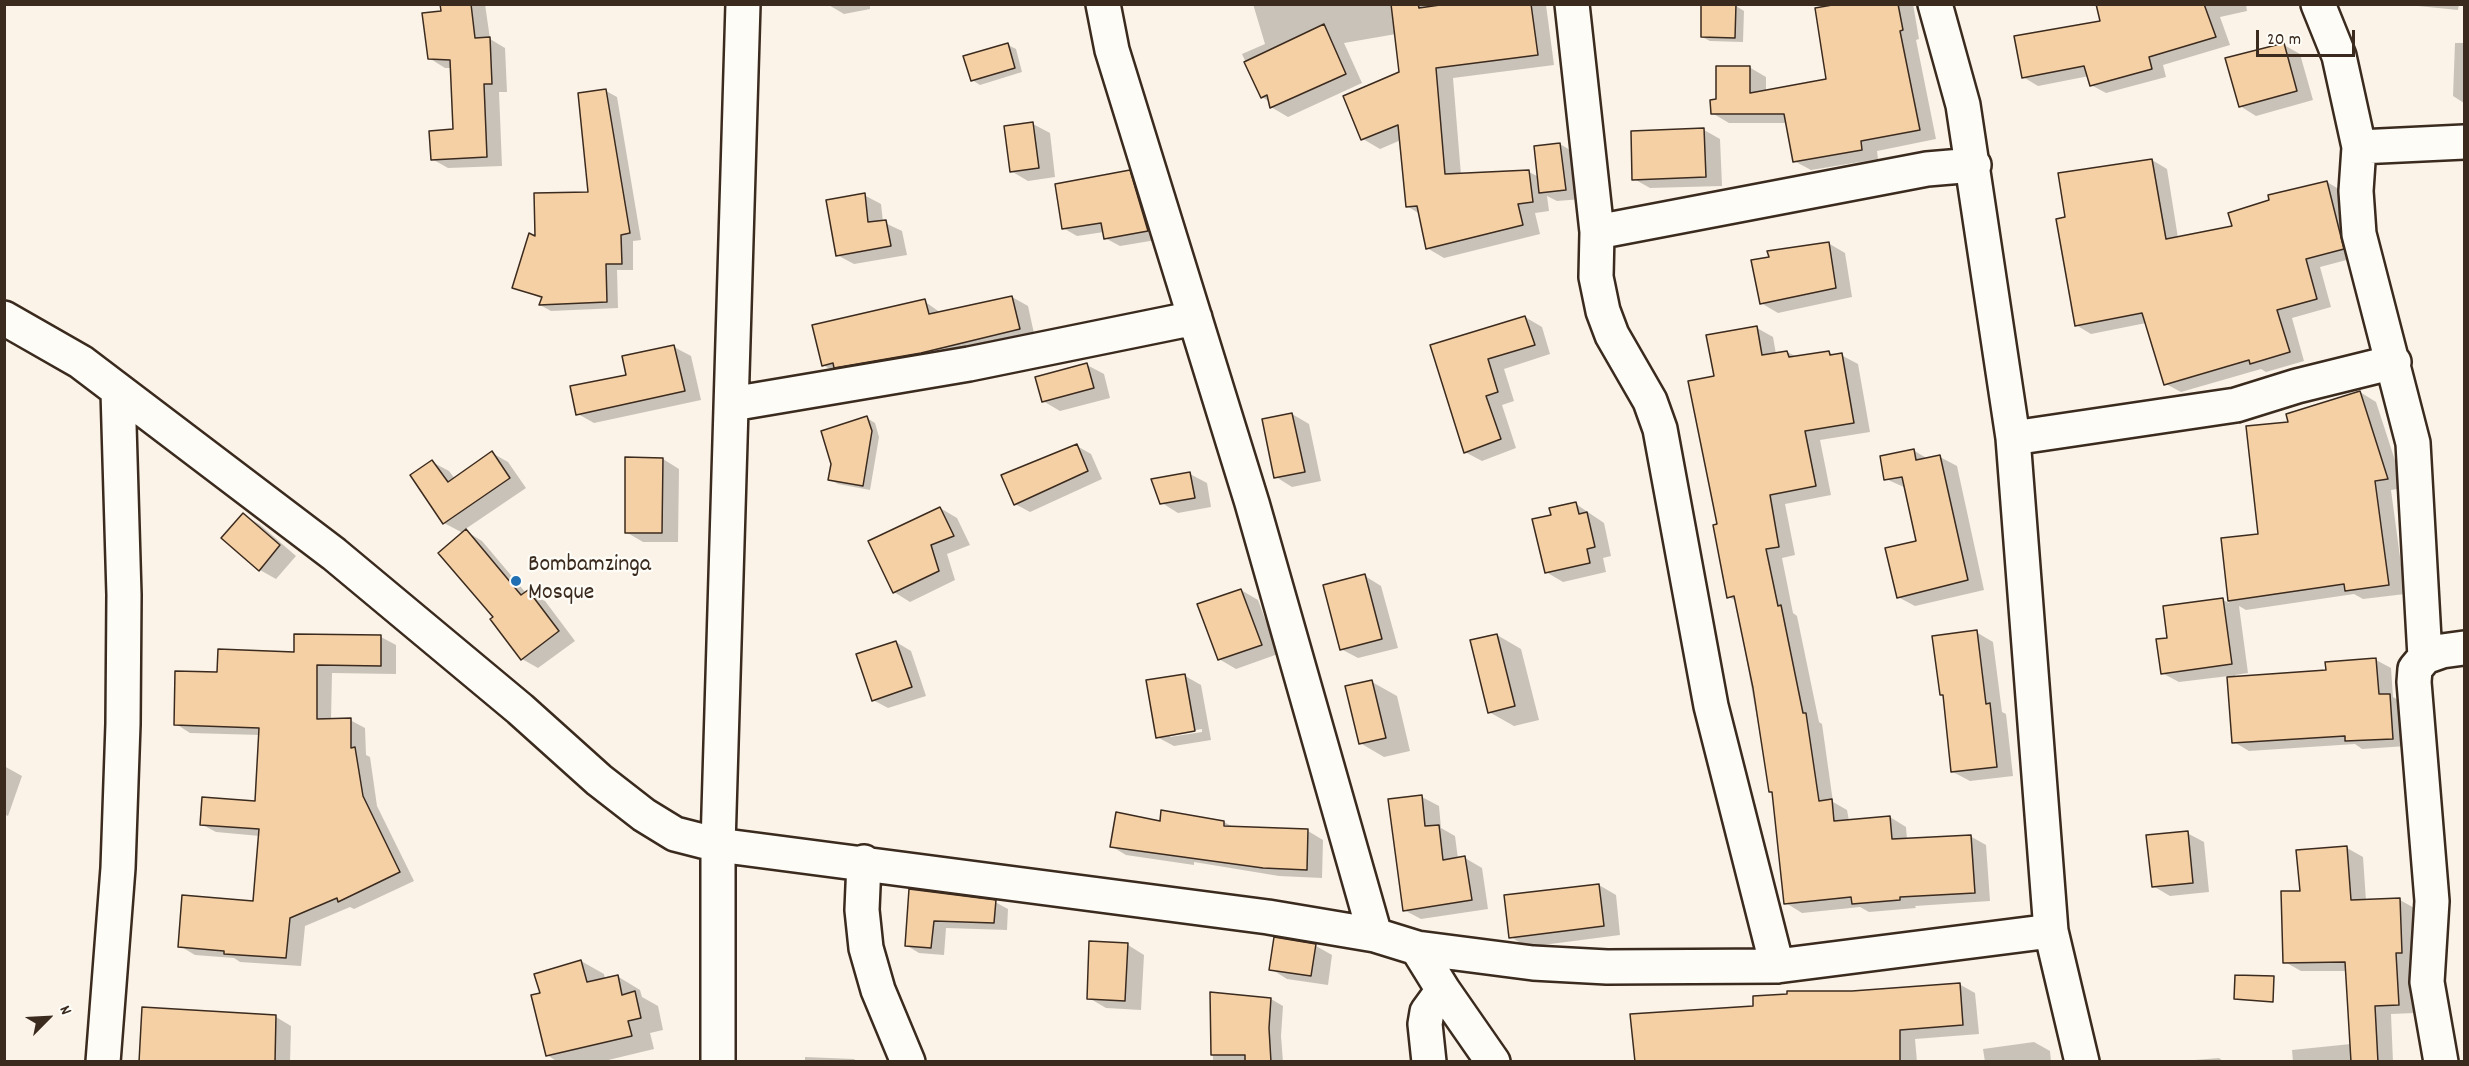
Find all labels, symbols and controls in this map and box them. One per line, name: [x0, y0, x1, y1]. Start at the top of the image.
scale bar: [2259, 18, 2358, 56]
text: 20 m: [2267, 28, 2301, 53]
place label: Bombamzinga Mosque: [528, 553, 651, 609]
marker: Bombamzinga Mosque: [509, 574, 523, 588]
north arrow: [18, 988, 78, 1048]
text: N: [53, 1002, 77, 1019]

